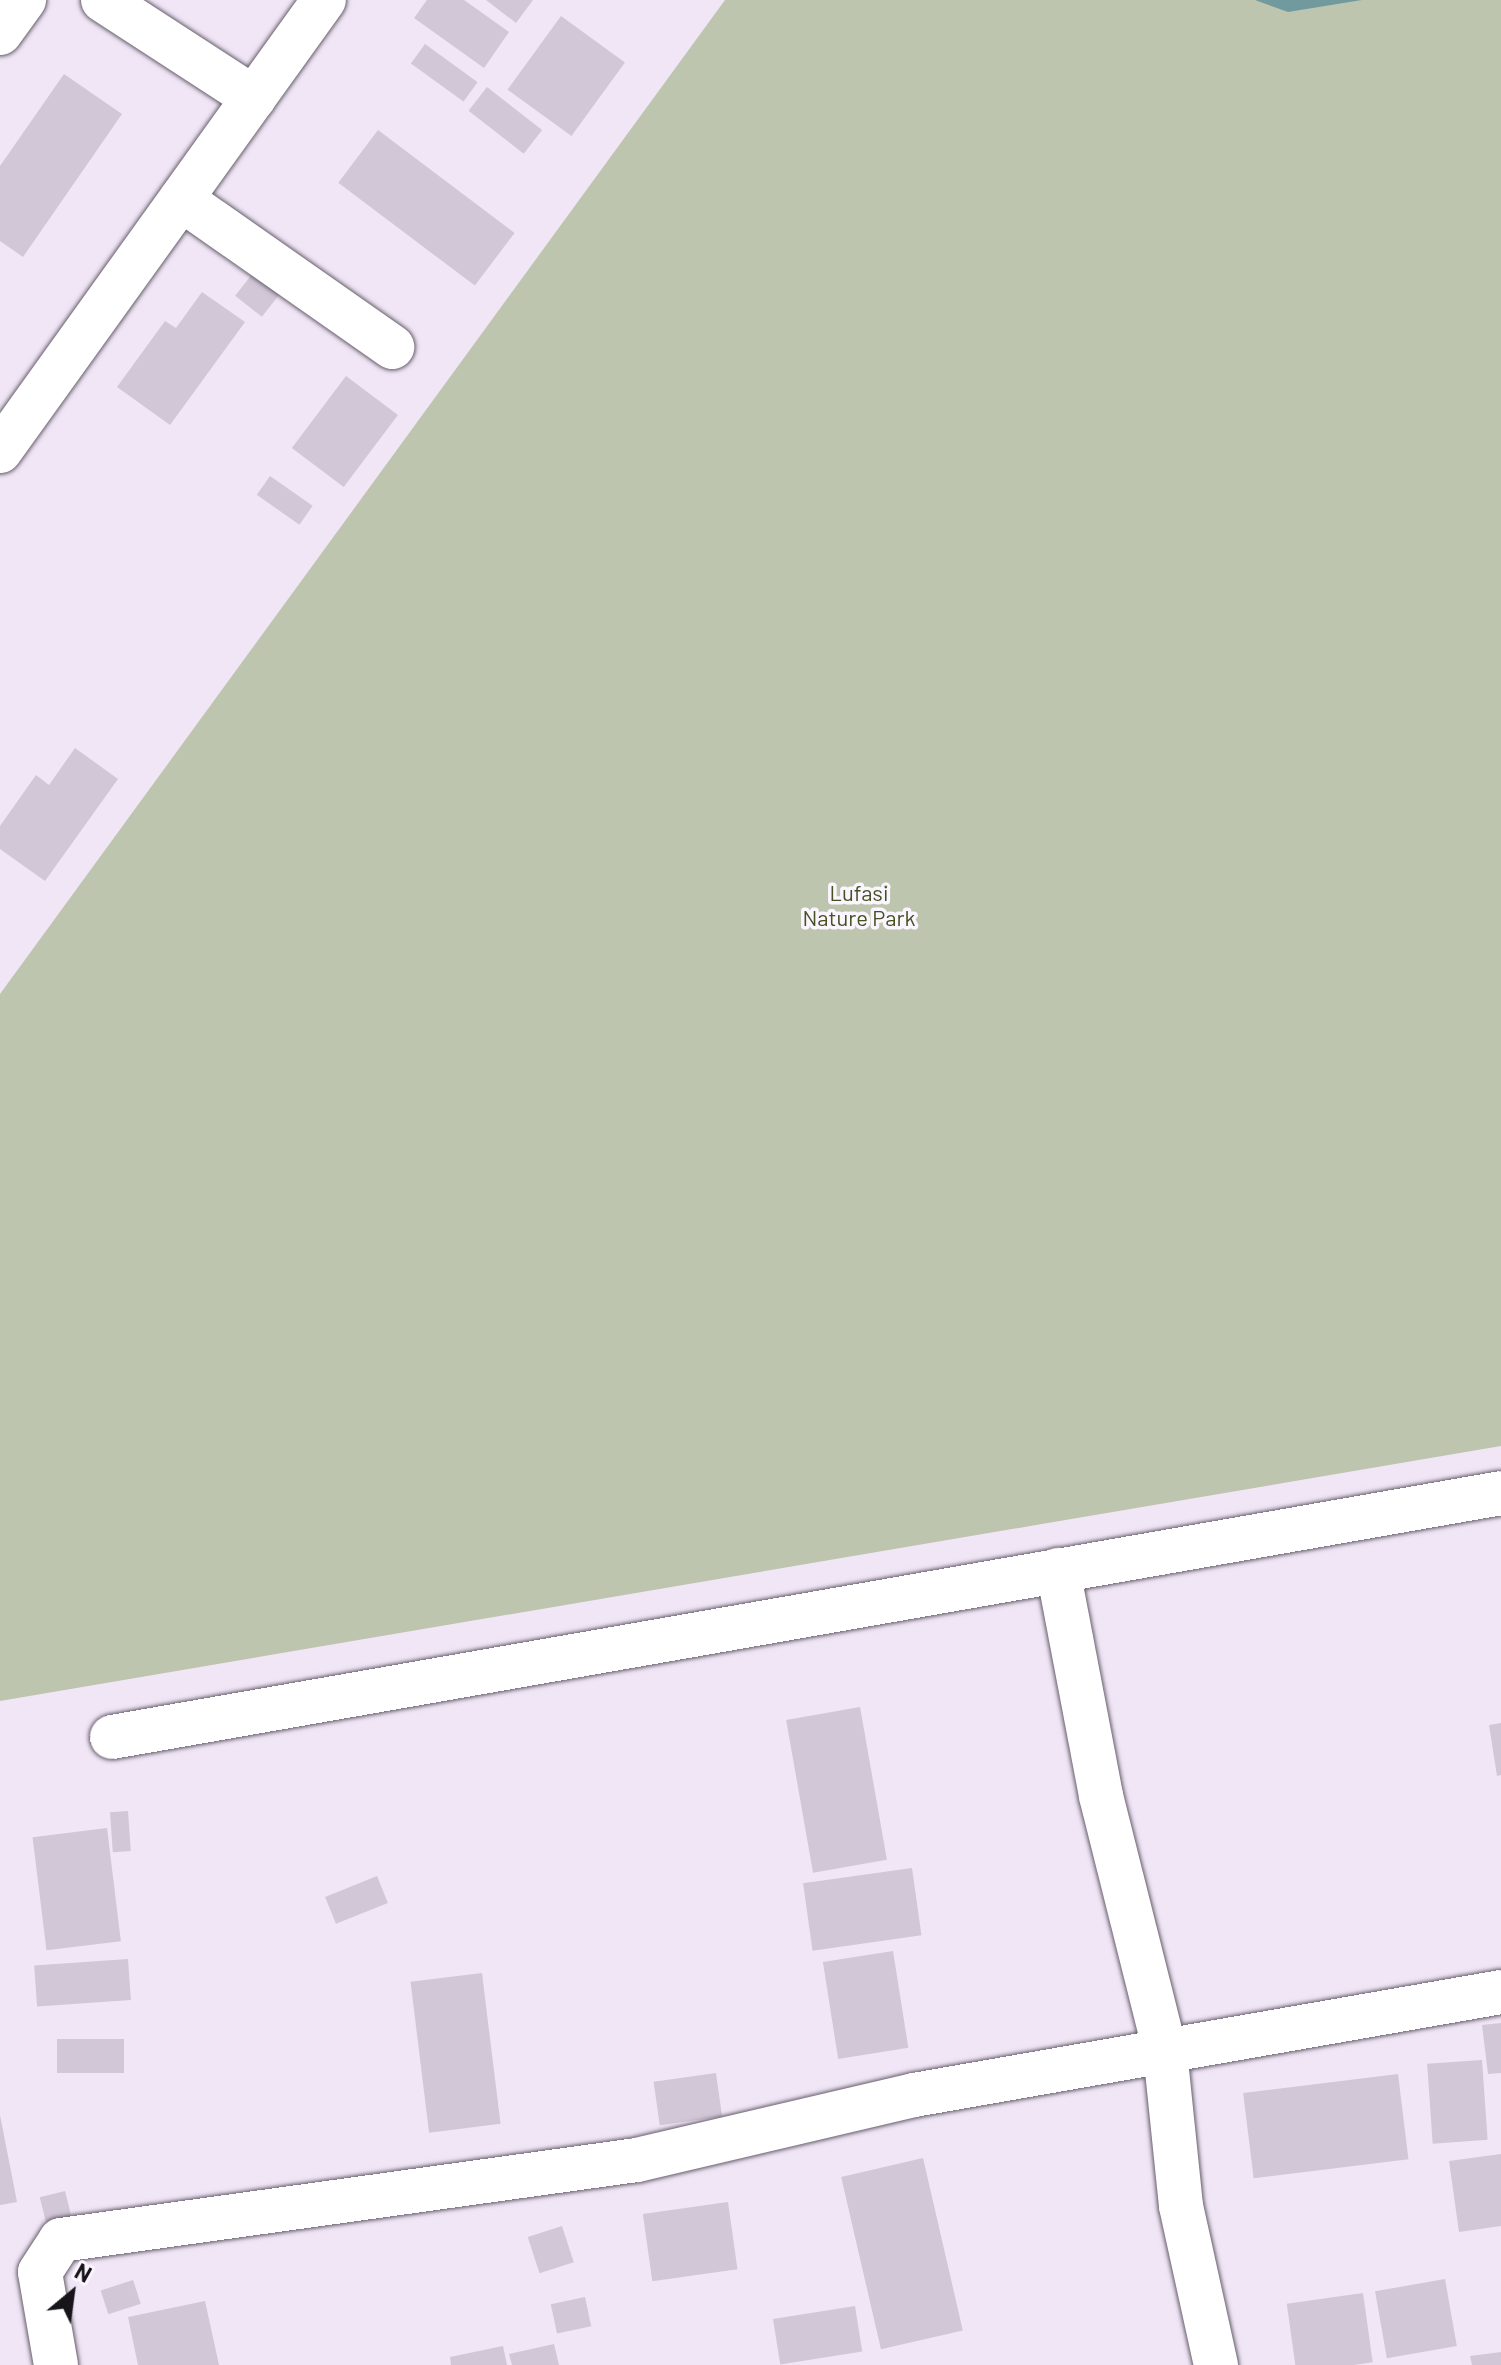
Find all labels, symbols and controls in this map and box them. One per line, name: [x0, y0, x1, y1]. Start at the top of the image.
park label: Lufasi Nature Park: [802, 879, 916, 930]
north arrow: [32, 2253, 112, 2333]
text: N: [71, 2257, 96, 2287]

